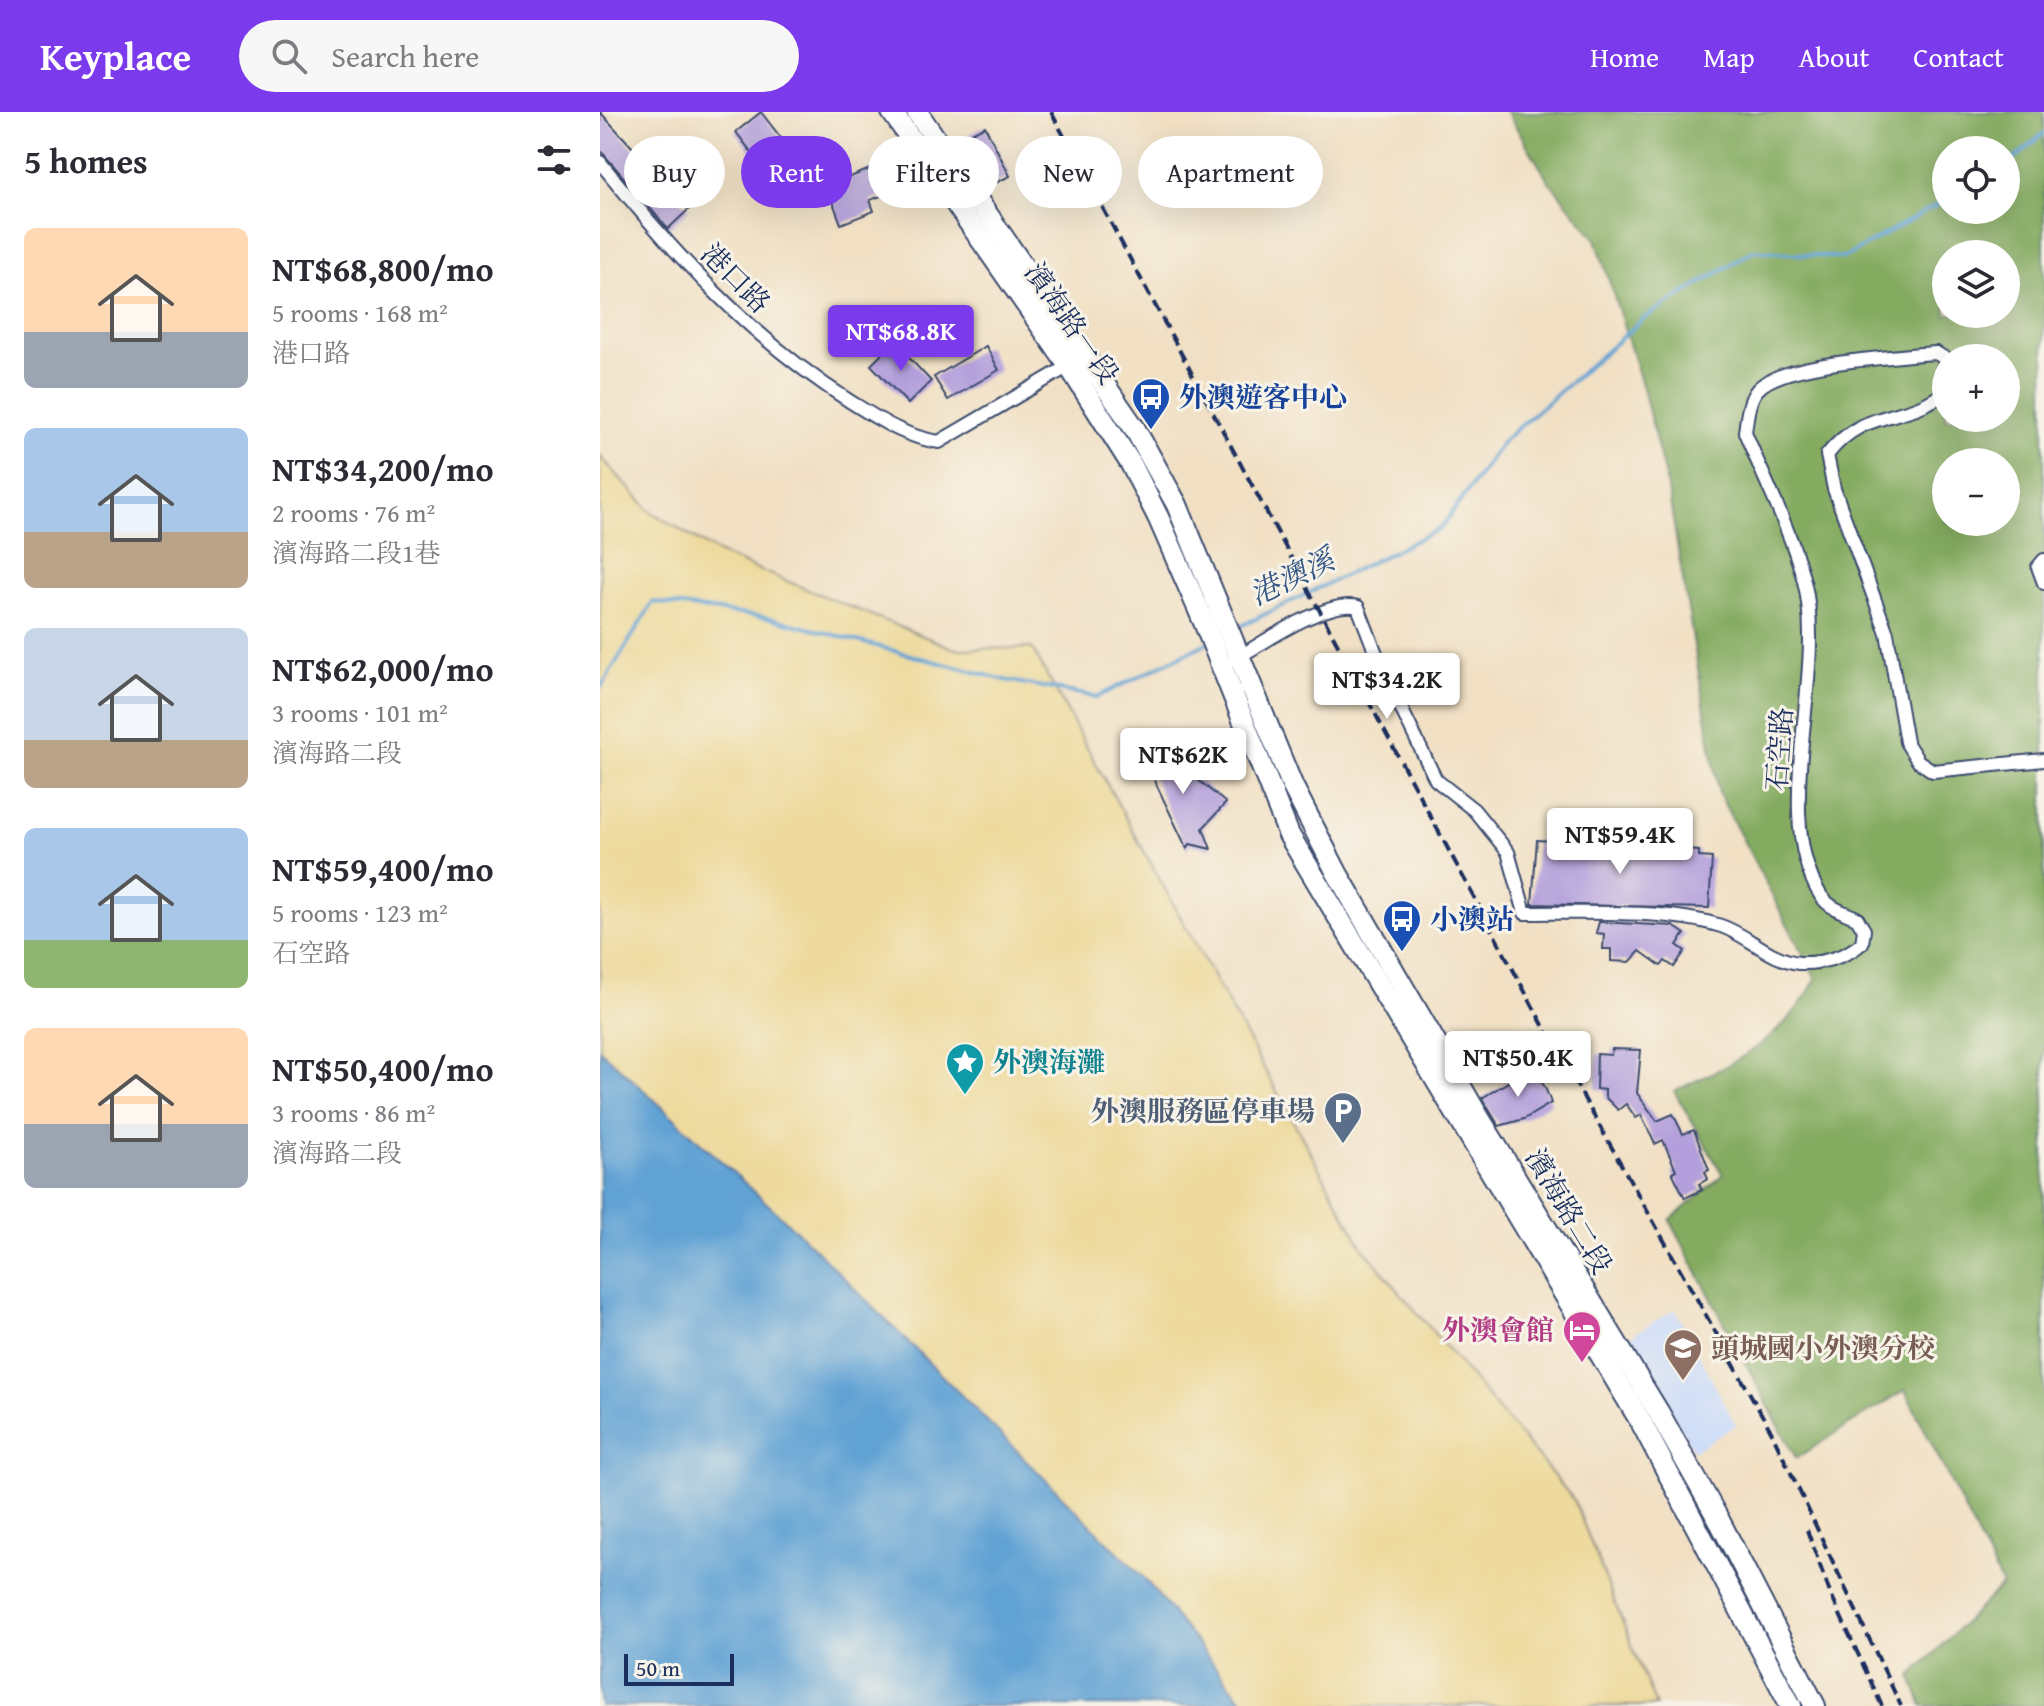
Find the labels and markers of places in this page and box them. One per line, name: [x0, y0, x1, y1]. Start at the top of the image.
pin: NT$68.8K: [818, 305, 984, 373]
bus stop icon: 外澳遊客中心: [1130, 376, 1172, 431]
place label: 外澳遊客中心: [1179, 376, 1347, 417]
pin: NT$34.2K: [1304, 653, 1470, 721]
pin: NT$62K: [1118, 728, 1248, 796]
pin: NT$59.4K: [1537, 808, 1703, 876]
bus stop icon: 小澳站: [1381, 898, 1423, 953]
place label: 小澳站: [1430, 898, 1514, 939]
pin: NT$50.4K: [1435, 1031, 1601, 1099]
place icon: 外澳海灘: [944, 1041, 986, 1096]
place label: 外澳海灘: [993, 1041, 1105, 1082]
place label: 外澳服務區停車場: [1091, 1090, 1315, 1131]
parking icon: 外澳服務區停車場: [1322, 1090, 1364, 1145]
place label: 外澳會館: [1442, 1309, 1554, 1350]
hotel icon: 外澳會館: [1561, 1309, 1603, 1364]
school or university icon: 頭城國小外澳分校: [1662, 1327, 1704, 1382]
place label: 頭城國小外澳分校: [1711, 1327, 1935, 1368]

